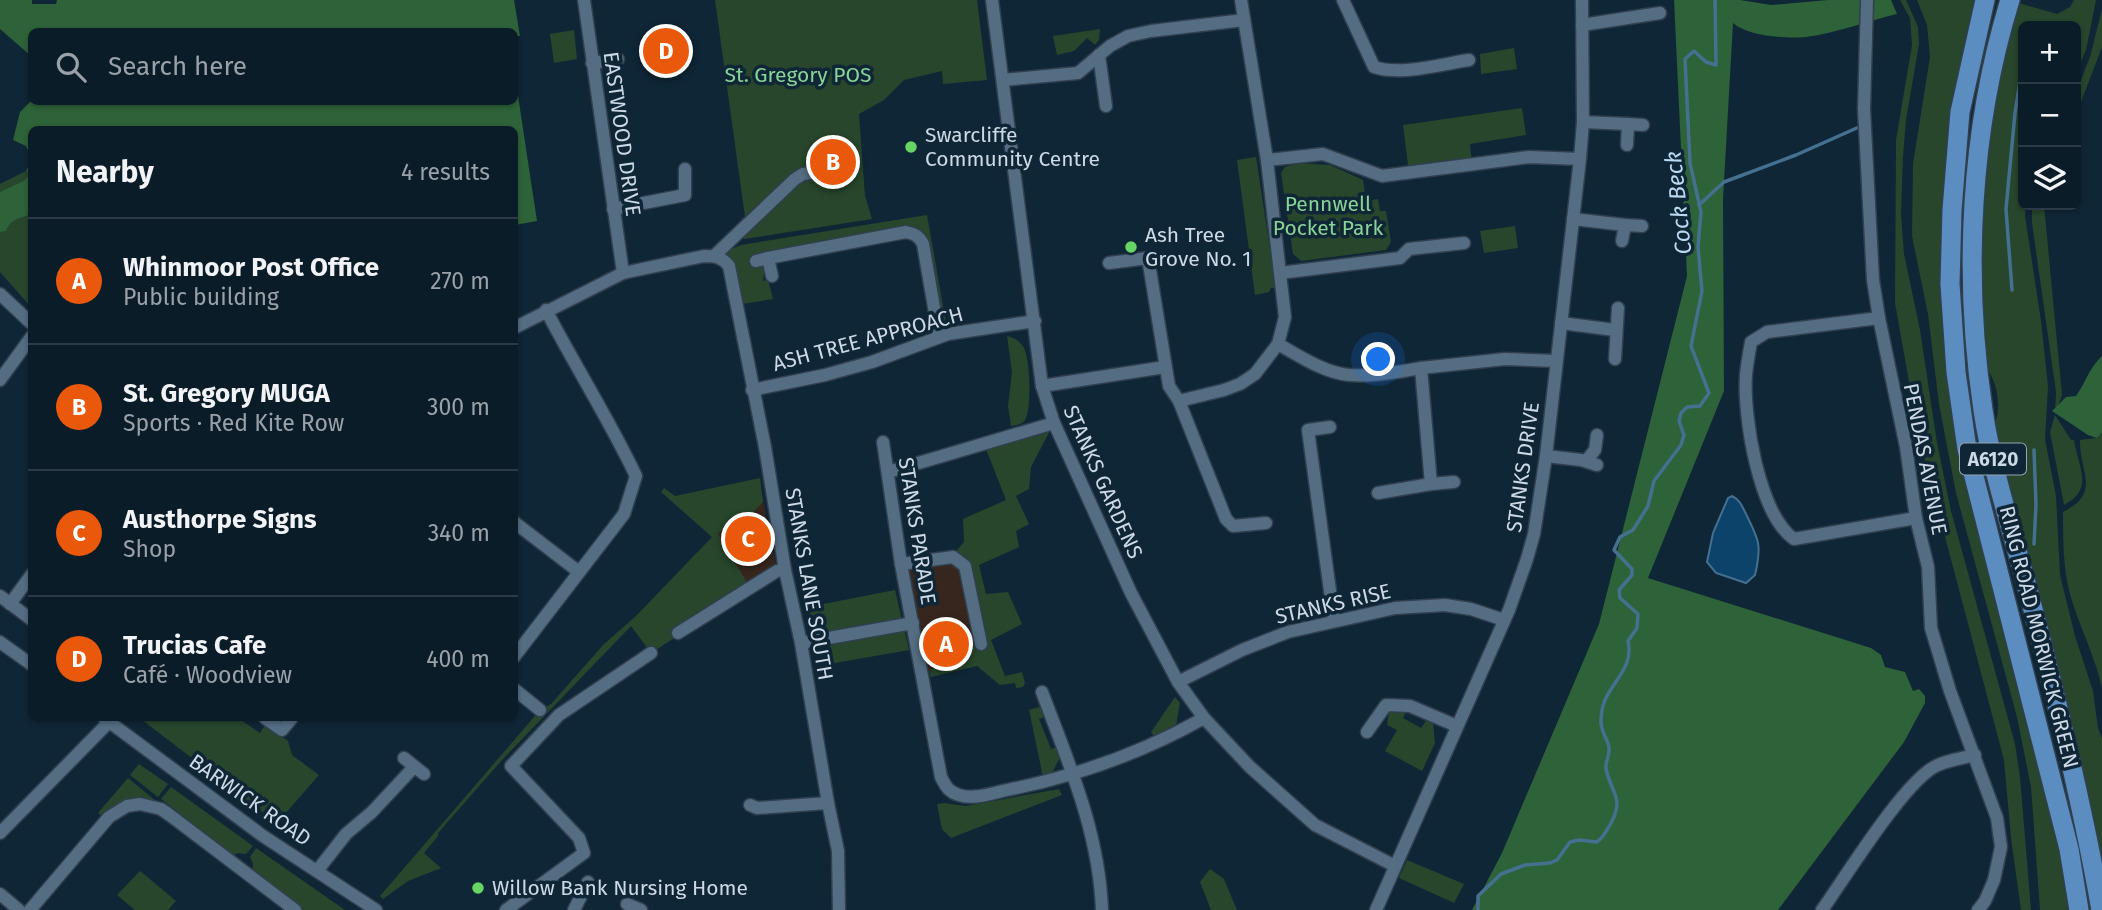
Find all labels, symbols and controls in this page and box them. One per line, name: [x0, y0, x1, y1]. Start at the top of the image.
map controls: [2018, 21, 2081, 210]
button: +: [2018, 21, 2081, 84]
pin: D: [643, 25, 689, 77]
search box: [28, 28, 518, 105]
icon: search: [52, 48, 90, 86]
street label: EASTWOOD DRIVE: [598, 50, 646, 218]
text: Search here: [108, 51, 247, 82]
park label: St. Gregory POS: [725, 62, 871, 88]
button: −: [2018, 84, 2081, 147]
place label: Swarcliffe Community Centre: [925, 122, 1100, 172]
pin: B: [810, 136, 856, 188]
marker: Swarcliffe Community Centre: [903, 139, 919, 155]
button: layers: [2018, 147, 2081, 210]
water label: Cock Beck: [1659, 150, 1697, 256]
text: Nearby: [56, 154, 154, 190]
text: 4 results: [401, 158, 490, 186]
park label: Pennwell Pocket Park: [1273, 191, 1383, 241]
place label: Ash Tree Grove No. 1: [1145, 222, 1251, 272]
marker: Ash Tree Grove No. 1: [1123, 239, 1139, 255]
text: Whinmoor Post Office: [123, 252, 379, 283]
text: A: [72, 267, 86, 295]
text: 270 m: [430, 267, 490, 295]
text: Public building: [123, 283, 279, 311]
street label: ASH TREE APPROACH: [770, 301, 966, 377]
your location: [1361, 342, 1395, 376]
text: St. Gregory MUGA: [123, 378, 330, 409]
street label: PENDAS AVENUE: [1898, 381, 1952, 537]
text: B: [72, 393, 86, 421]
text: 300 m: [427, 393, 490, 421]
street label: STANKS DRIVE: [1501, 400, 1545, 534]
street label: STANKS GARDENS: [1058, 401, 1148, 563]
text: Sports · Red Kite Row: [123, 409, 344, 437]
road number: A6120: [1960, 444, 2026, 474]
street label: STANKS PARADE: [893, 455, 941, 607]
street label: STANKS LANE SOUTH: [779, 486, 839, 682]
street label: RING ROAD MORWICK GREEN: [1994, 503, 2084, 771]
text: Austhorpe Signs: [123, 504, 317, 535]
pin: C: [725, 513, 771, 565]
text: C: [72, 519, 86, 547]
text: 340 m: [428, 519, 490, 547]
text: Shop: [123, 535, 176, 563]
street label: STANKS RISE: [1273, 578, 1393, 630]
pin: A: [923, 618, 969, 670]
text: Trucias Cafe: [123, 630, 266, 661]
text: D: [72, 645, 86, 673]
text: 400 m: [426, 645, 490, 673]
text: Café · Woodview: [123, 661, 292, 689]
street label: BARWICK ROAD: [184, 748, 316, 852]
place label: Willow Bank Nursing Home: [492, 875, 748, 901]
marker: Willow Bank Nursing Home: [470, 880, 486, 896]

